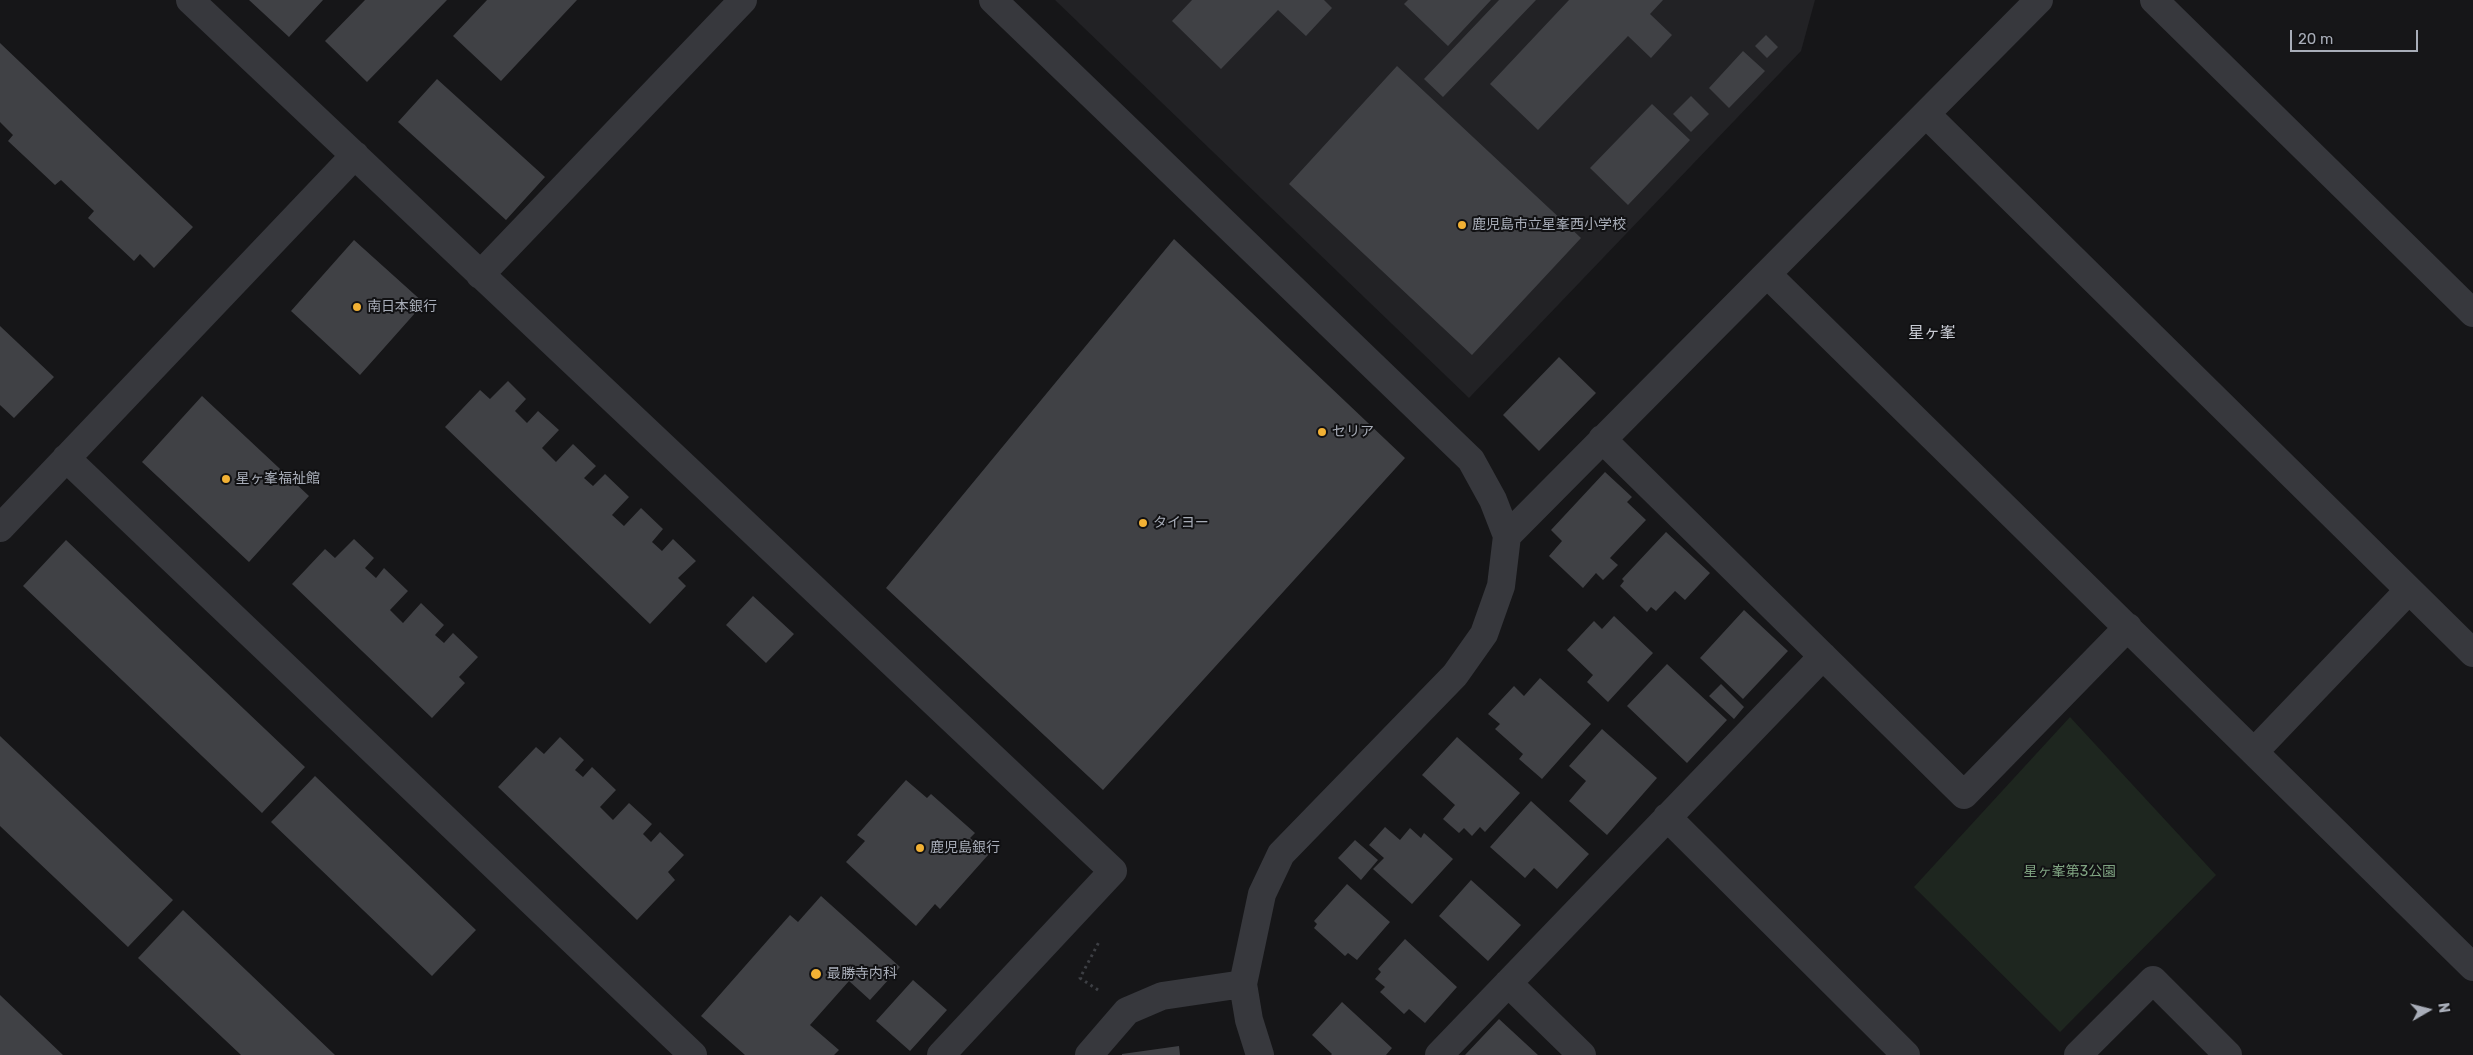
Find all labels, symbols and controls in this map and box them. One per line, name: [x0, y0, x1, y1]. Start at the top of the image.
scale bar: [2293, 20, 2420, 52]
text: 20 m: [2298, 30, 2333, 48]
place label: 鹿児島市立星峯西小学校: [1472, 217, 1626, 233]
marker: 鹿児島市立星峯西小学校: [1456, 219, 1468, 231]
place label: 南日本銀行: [367, 299, 437, 315]
marker: 南日本銀行: [351, 301, 363, 313]
district label: 星ヶ峯: [1908, 323, 1956, 343]
place label: セリア: [1332, 424, 1374, 440]
marker: セリア: [1316, 426, 1328, 438]
place label: 星ヶ峯福祉館: [236, 471, 320, 487]
marker: 星ヶ峯福祉館: [220, 473, 232, 485]
place label: タイヨー: [1153, 515, 1209, 531]
marker: タイヨー: [1137, 517, 1149, 529]
place label: 鹿児島銀行: [930, 840, 1000, 856]
marker: 鹿児島銀行: [914, 842, 926, 854]
park label: 星ヶ峯第3公園: [2024, 864, 2116, 880]
place label: 最勝寺内科: [827, 966, 897, 982]
marker: 最勝寺内科: [809, 967, 823, 981]
north arrow: [2403, 985, 2453, 1035]
text: N: [2434, 1002, 2452, 1014]

